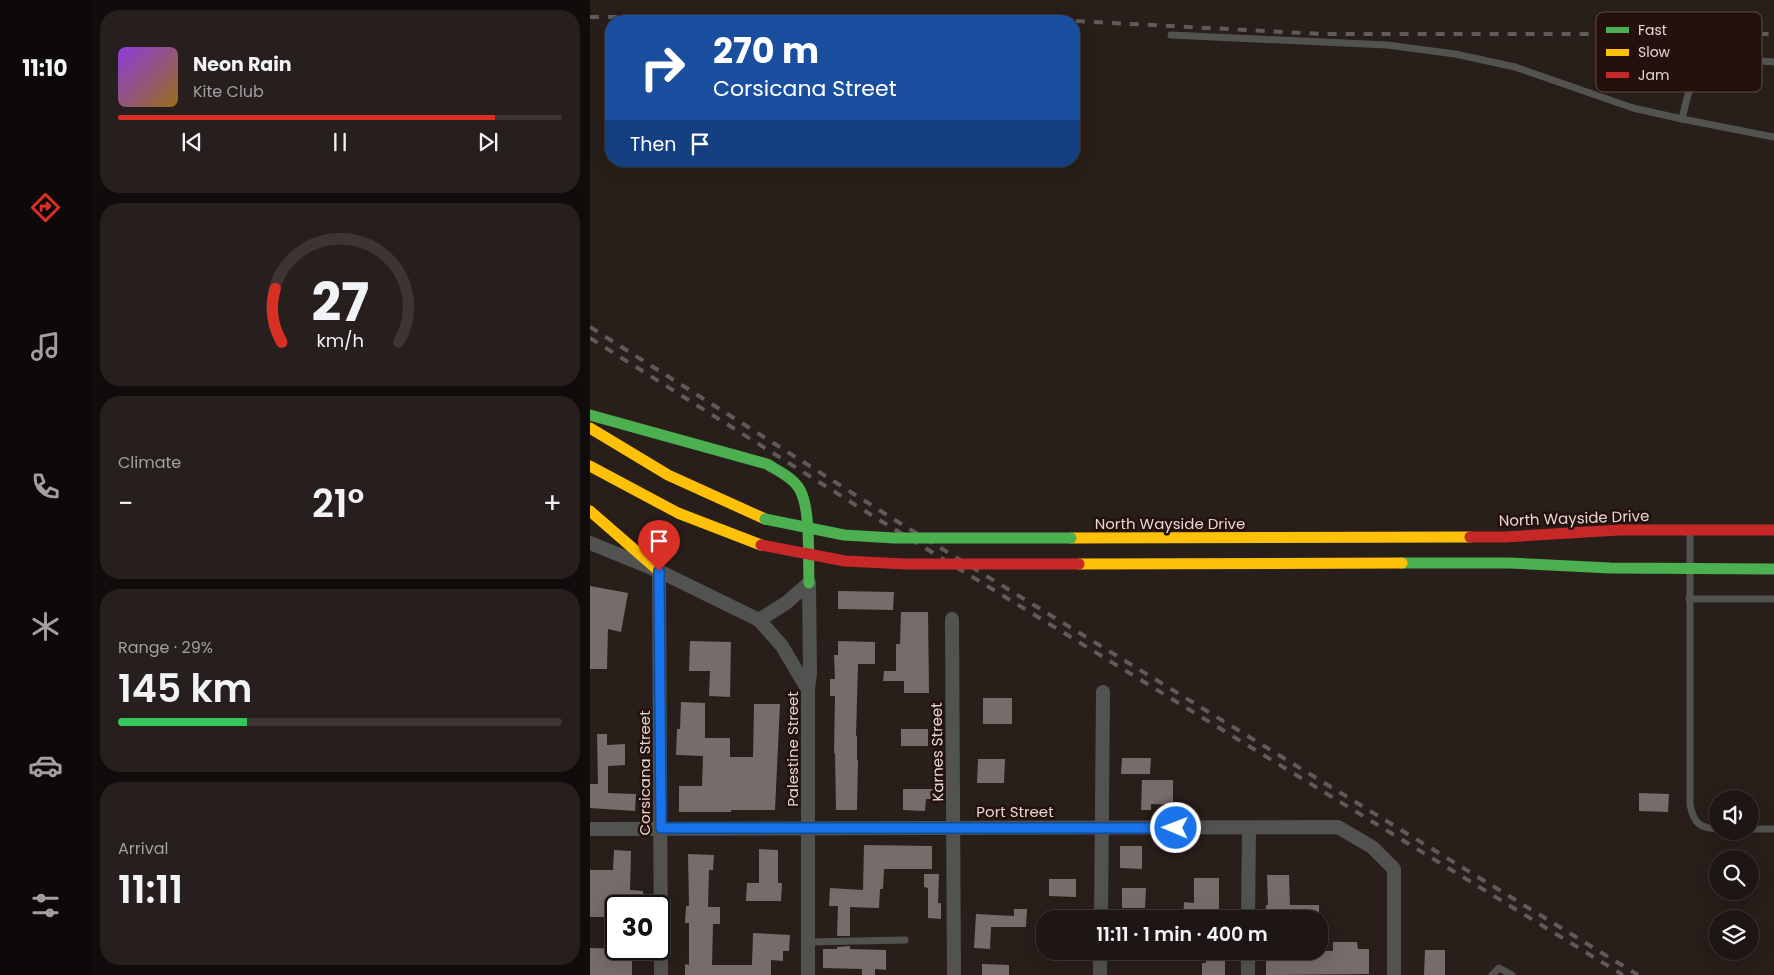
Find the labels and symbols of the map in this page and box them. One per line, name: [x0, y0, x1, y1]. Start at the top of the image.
legend: [1596, 12, 1762, 92]
text: Fast: [1638, 20, 1667, 40]
text: Slow: [1638, 42, 1671, 62]
text: Jam: [1638, 65, 1669, 85]
street label: North Wayside Drive: [1498, 505, 1650, 531]
street label: North Wayside Drive: [1095, 513, 1245, 534]
pin: [638, 520, 680, 571]
street label: Palestine Street: [782, 691, 803, 807]
street label: Karnes Street: [926, 702, 948, 802]
street label: Corsicana Street: [634, 710, 655, 836]
street label: Port Street: [976, 801, 1054, 822]
position arrow: [1149, 801, 1201, 853]
speed limit sign: 30: [605, 895, 670, 960]

